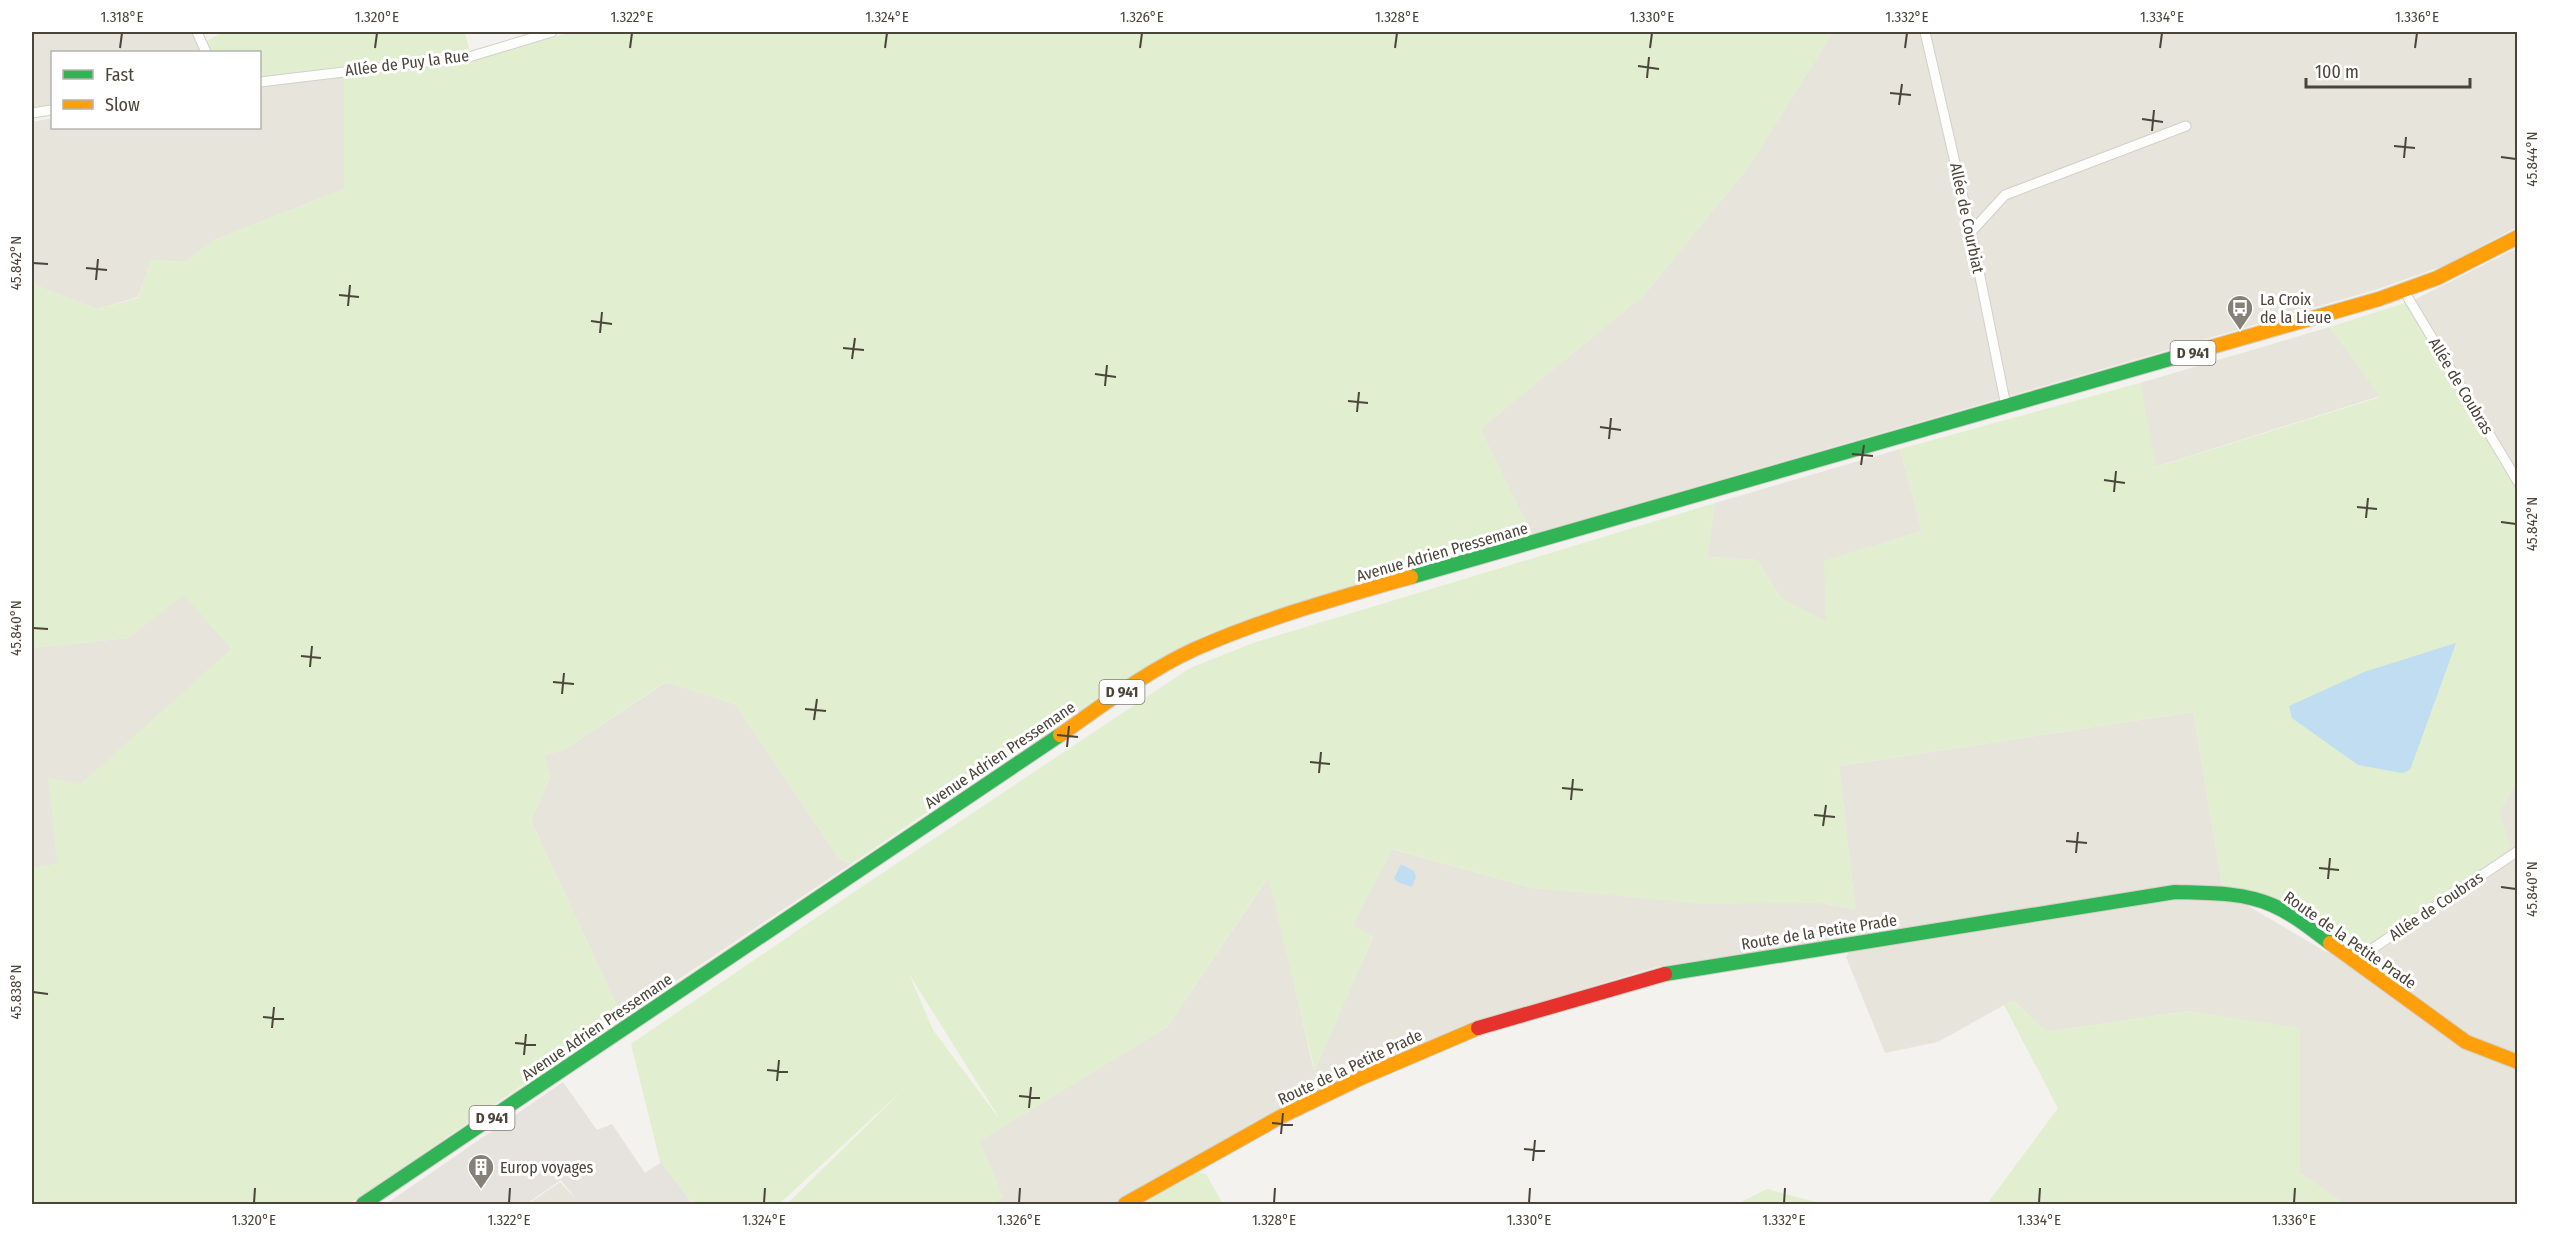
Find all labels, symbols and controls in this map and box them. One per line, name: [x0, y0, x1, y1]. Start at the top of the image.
text: 1.318°E: [101, 8, 144, 26]
text: 1.320°E: [355, 8, 399, 26]
text: 1.322°E: [610, 8, 654, 26]
text: 1.324°E: [865, 8, 909, 26]
text: 1.326°E: [1120, 8, 1164, 26]
text: 1.328°E: [1375, 8, 1419, 26]
text: 1.330°E: [1630, 8, 1674, 26]
text: 1.332°E: [1885, 8, 1929, 26]
text: 1.334°E: [2140, 8, 2184, 26]
text: 1.336°E: [2395, 8, 2439, 26]
street label: Allée de Puy la Rue: [344, 46, 470, 80]
legend: [51, 51, 261, 129]
scale bar: [2306, 51, 2470, 89]
text: 100 m: [2315, 61, 2359, 83]
text: Fast: [105, 64, 134, 86]
text: Slow: [105, 94, 140, 116]
text: 45.844°N: [2523, 131, 2541, 187]
street label: Allée de Courbiat: [1946, 161, 1988, 276]
text: 45.842°N: [7, 236, 25, 290]
place label: La Croix de la Lieue: [2260, 290, 2331, 327]
bus stop icon: La Croix de la Lieue: [2225, 293, 2255, 331]
street label: Allée de Coubras: [2425, 334, 2497, 438]
road number: D 941: [2170, 341, 2216, 365]
text: 45.842°N: [2523, 497, 2541, 551]
street label: Avenue Adrien Pressemane: [1354, 518, 1530, 586]
text: 45.840°N: [7, 600, 25, 656]
road number: D 941: [1100, 680, 1144, 704]
street label: Avenue Adrien Pressemane: [921, 697, 1079, 813]
text: 45.840°N: [2523, 861, 2541, 917]
street label: Allée de Coubras: [2385, 867, 2487, 944]
street label: Route de la Petite Prade: [2280, 887, 2420, 993]
street label: Route de la Petite Prade: [1740, 910, 1898, 954]
text: 45.838°N: [7, 964, 25, 1020]
street label: Avenue Adrien Pressemane: [518, 969, 676, 1085]
street label: Route de la Petite Prade: [1275, 1025, 1425, 1109]
road number: D 941: [470, 1106, 514, 1130]
building icon: Europ voyages: [466, 1152, 496, 1190]
place label: Europ voyages: [500, 1158, 594, 1177]
text: 1.320°E: [232, 1211, 276, 1229]
text: 1.322°E: [487, 1211, 531, 1229]
text: 1.324°E: [742, 1211, 786, 1229]
text: 1.326°E: [997, 1211, 1041, 1229]
text: 1.328°E: [1252, 1211, 1296, 1229]
text: 1.330°E: [1507, 1211, 1551, 1229]
text: 1.332°E: [1762, 1211, 1806, 1229]
text: 1.334°E: [2017, 1211, 2061, 1229]
text: 1.336°E: [2272, 1211, 2316, 1229]

